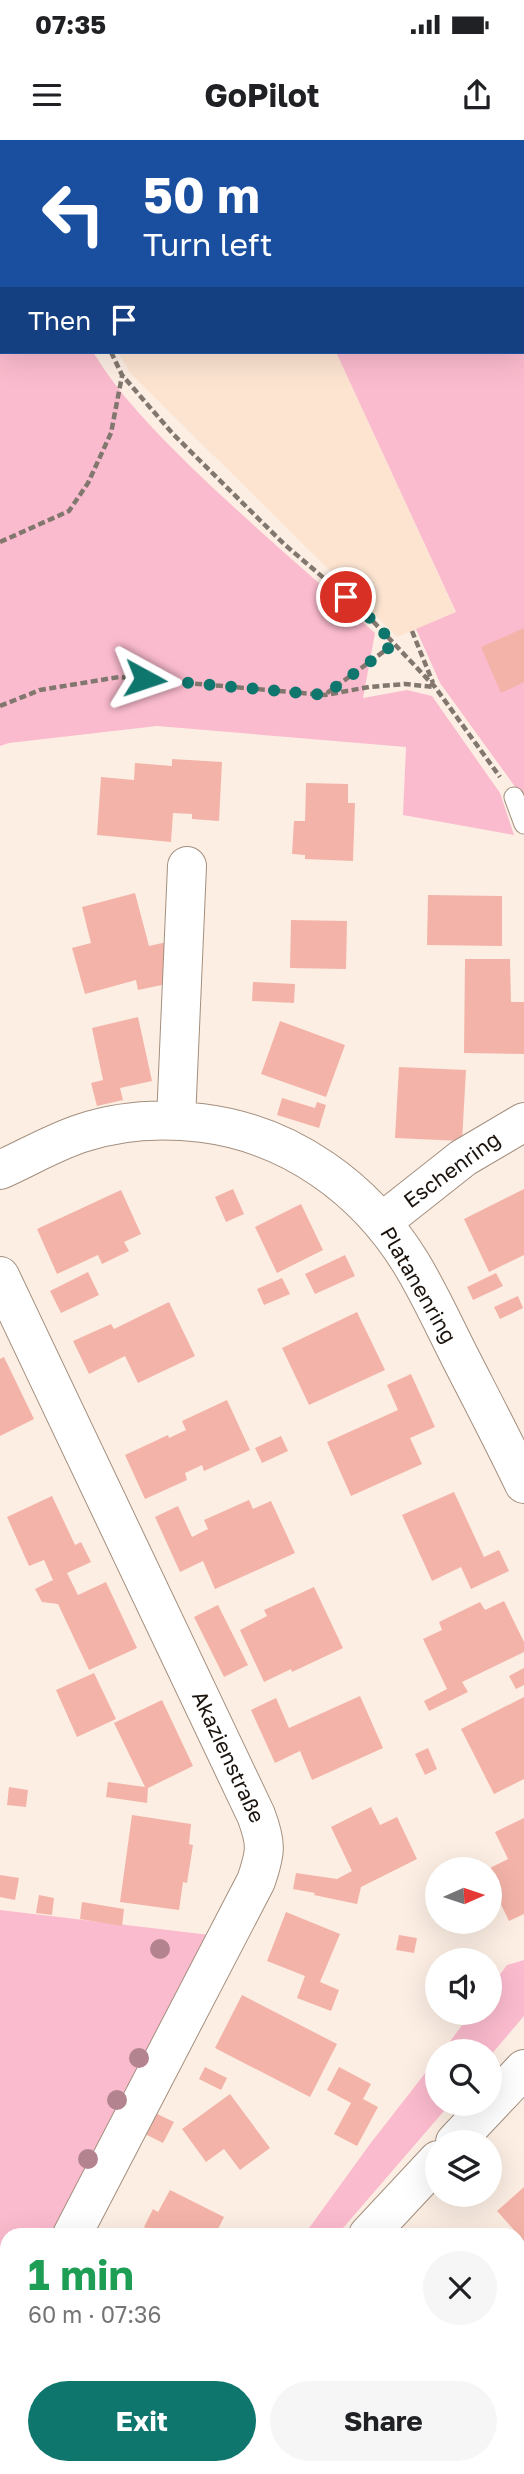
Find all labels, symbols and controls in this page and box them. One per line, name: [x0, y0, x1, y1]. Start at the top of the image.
text: 07:35: [35, 9, 106, 40]
icon: menu: [28, 76, 66, 114]
text: GoPilot: [204, 76, 320, 114]
icon: share: [458, 76, 496, 114]
text: 50 m: [143, 165, 260, 224]
icon: left: [28, 168, 119, 259]
text: Turn left: [143, 225, 272, 263]
icon: arrive: [105, 301, 143, 339]
text: Then: [28, 305, 91, 336]
pin: [316, 567, 376, 627]
icon: arrive: [327, 578, 365, 616]
position arrow: [108, 642, 182, 716]
street label: Eschenring: [398, 1125, 505, 1213]
street label: Platanenring: [375, 1222, 463, 1347]
street label: Akazienstraße: [187, 1686, 271, 1827]
north arrow: [425, 1857, 502, 1934]
map controls: [425, 1857, 502, 2207]
button: sound: [425, 1948, 502, 2025]
button: search: [425, 2039, 502, 2116]
button: layers: [425, 2130, 502, 2207]
text: 1 min: [28, 2249, 134, 2299]
button: close: [423, 2251, 497, 2325]
text: 60 m · 07:36: [28, 2300, 161, 2328]
button: Exit: [28, 2381, 256, 2461]
button: Share: [270, 2381, 497, 2461]

